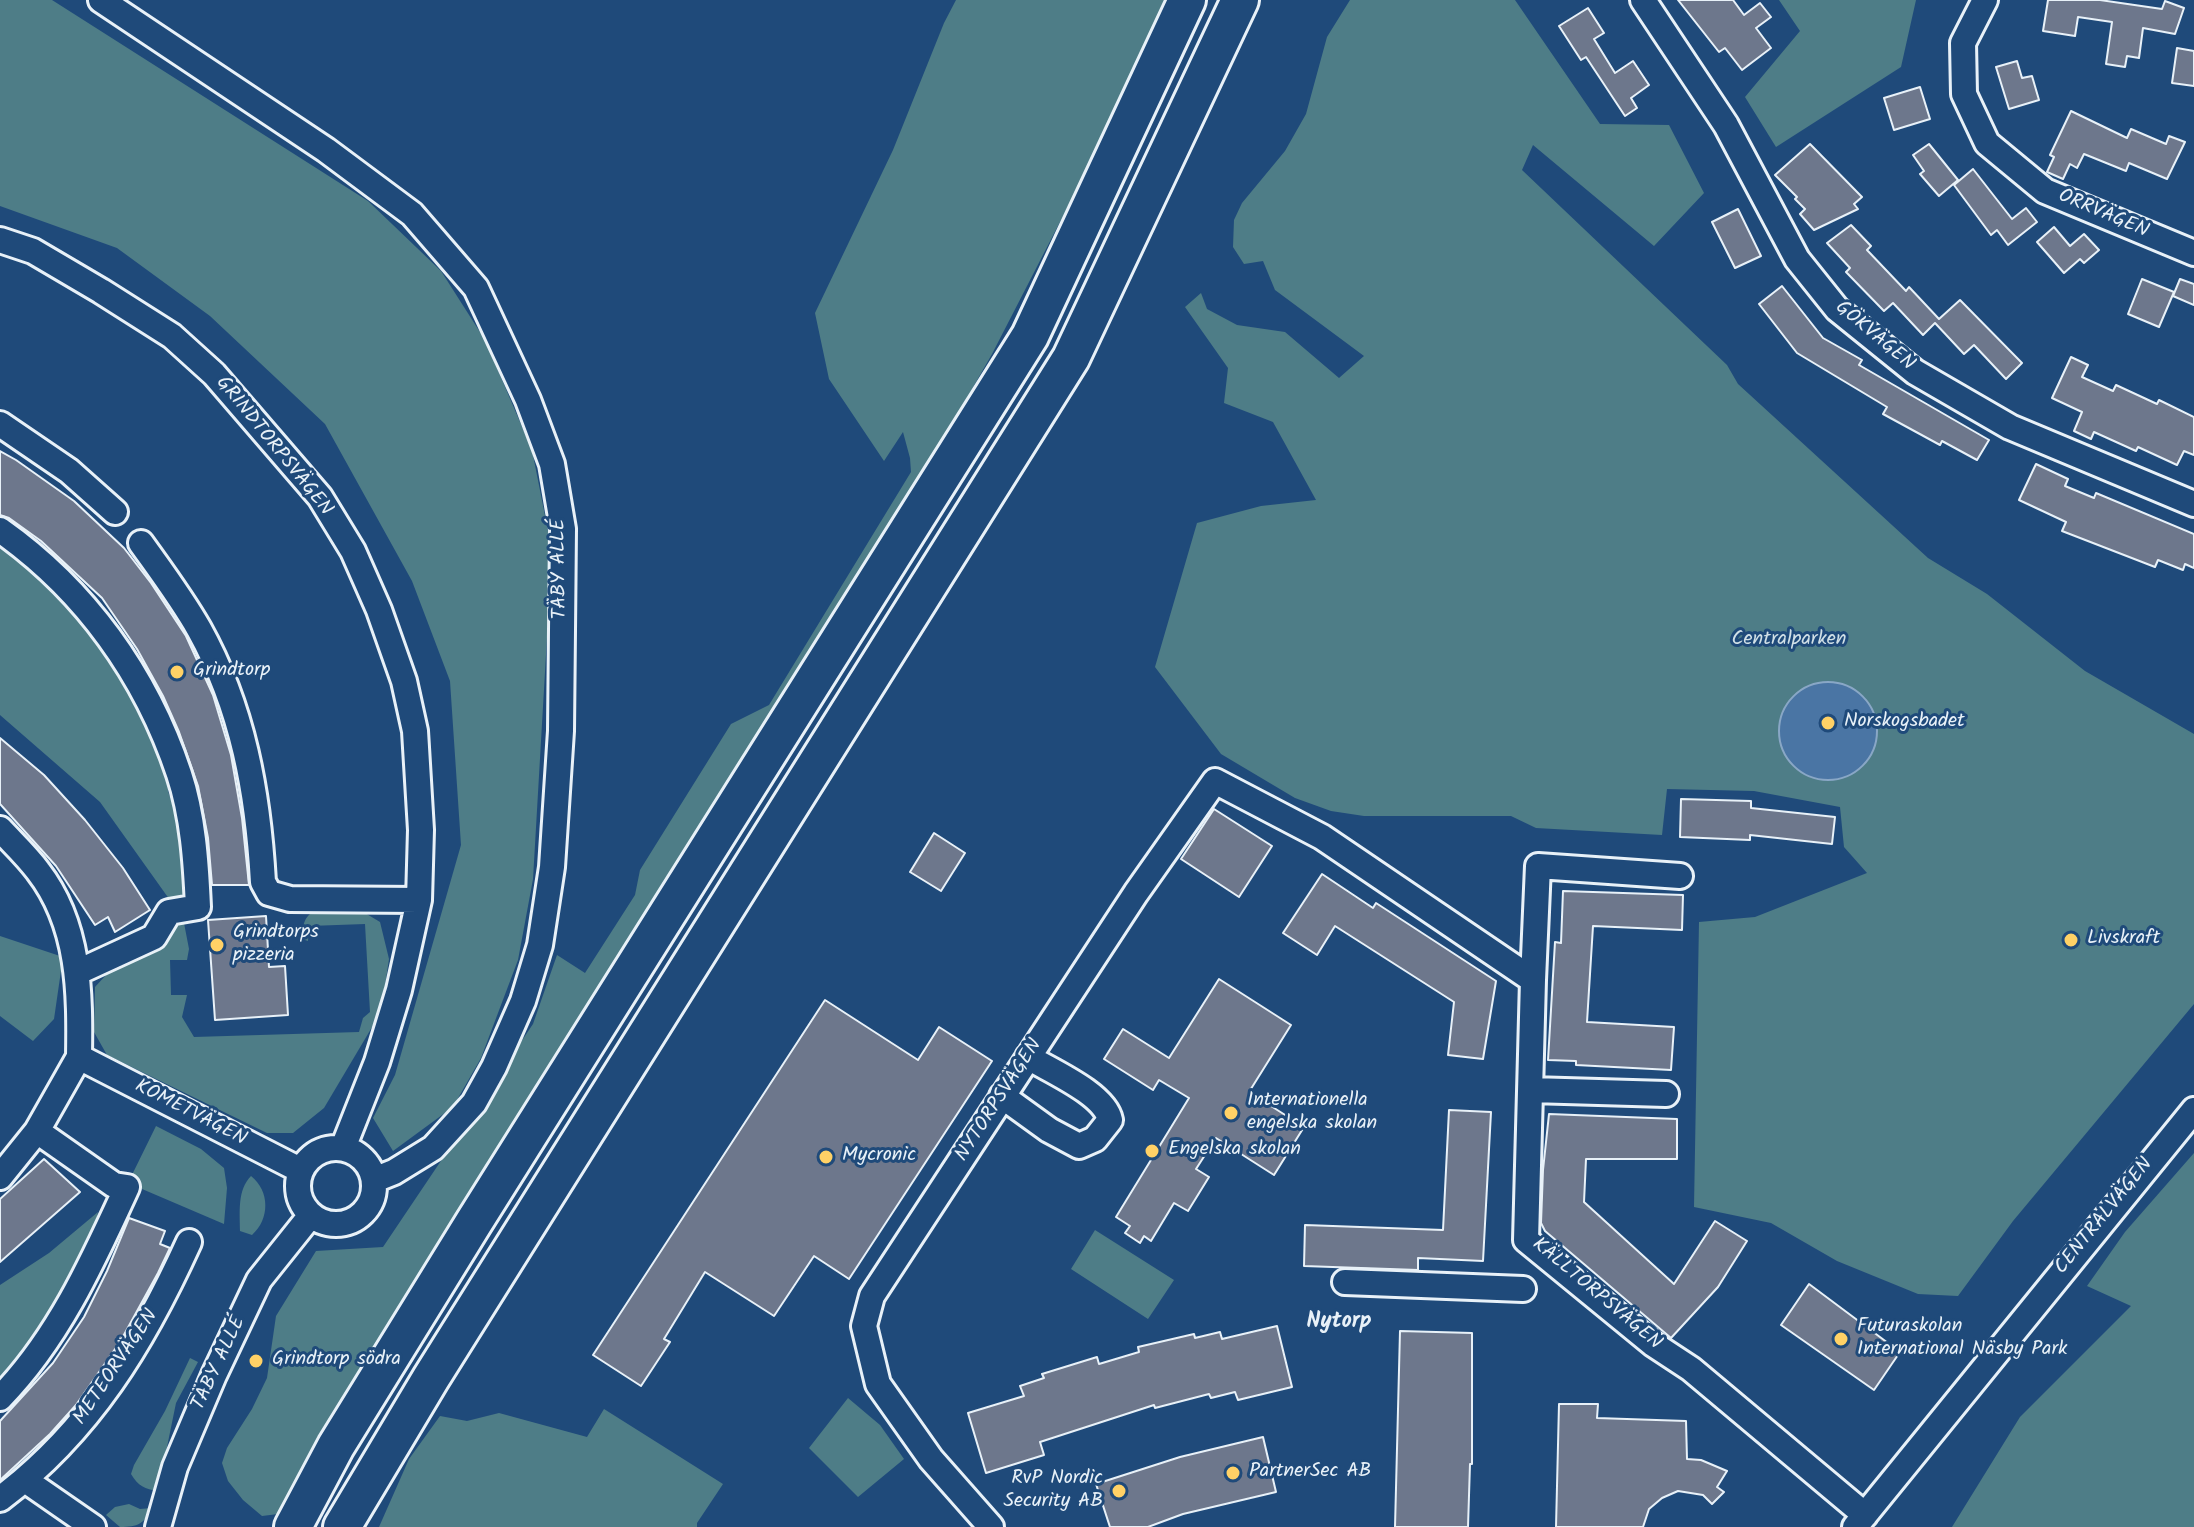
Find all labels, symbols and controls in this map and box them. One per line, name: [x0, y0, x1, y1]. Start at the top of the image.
street label: ORRVÄGEN: [2054, 185, 2152, 245]
street label: GÖKVÄGEN: [1829, 297, 1919, 377]
street label: GRINDTORPSVÄGEN: [209, 372, 337, 522]
street label: TÄBY ALLÉ: [548, 518, 574, 620]
park label: Centralparken: [1732, 629, 1846, 653]
place label: Grindtorp: [193, 660, 270, 684]
marker: Grindtorp: [168, 663, 186, 681]
place label: Norskogsbadet: [1844, 711, 1965, 735]
marker: Norskogsbadet: [1819, 714, 1837, 732]
place label: Grindtorps pizzeria: [233, 922, 319, 969]
place label: Livskraft: [2087, 928, 2160, 952]
marker: Livskraft: [2062, 931, 2080, 949]
marker: Grindtorps pizzeria: [208, 936, 226, 954]
street label: NYTORPSVÄGEN: [951, 1035, 1049, 1167]
street label: KOMETVÄGEN: [130, 1075, 250, 1153]
place label: Internationella engelska skolan: [1247, 1090, 1377, 1137]
marker: Internationella engelska skolan: [1222, 1104, 1240, 1122]
place label: Engelska skolan: [1168, 1139, 1301, 1163]
marker: Engelska skolan: [1143, 1142, 1161, 1160]
place label: Mycronic: [842, 1145, 916, 1169]
marker: Mycronic: [817, 1148, 835, 1166]
street label: CENTRALVÄGEN: [2051, 1154, 2159, 1280]
street label: KÄLLTORPSVÄGEN: [1526, 1234, 1666, 1356]
street label: METEORVÄGEN: [70, 1306, 164, 1430]
district label: Nytorp: [1306, 1310, 1372, 1336]
street label: TÄBY ALLÉ: [188, 1313, 252, 1415]
place label: Futuraskolan International Näsby Park: [1857, 1316, 2067, 1363]
marker: Futuraskolan International Näsby Park: [1832, 1330, 1850, 1348]
place label: Grindtorp södra: [272, 1349, 401, 1373]
marker: Grindtorp södra: [247, 1352, 265, 1370]
place label: PartnerSec AB: [1249, 1461, 1371, 1485]
marker: PartnerSec AB: [1224, 1464, 1242, 1482]
place label: RvP Nordic Security AB: [1003, 1468, 1103, 1515]
marker: RvP Nordic Security AB: [1110, 1482, 1128, 1500]

